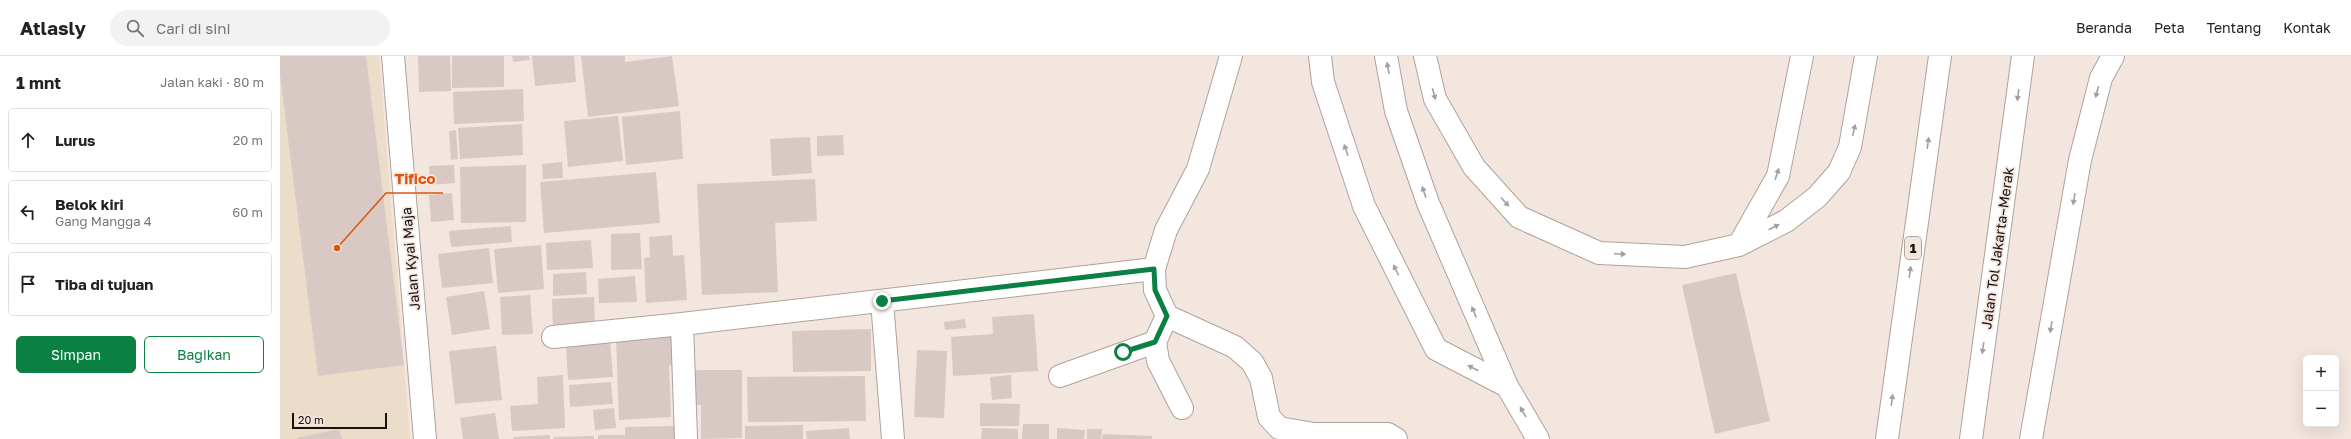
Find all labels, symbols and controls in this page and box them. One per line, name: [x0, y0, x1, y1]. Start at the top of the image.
search box: [110, 10, 390, 46]
text: Atlasly: [20, 16, 86, 39]
icon: search: [124, 17, 146, 39]
text: Cari di sini: [156, 19, 230, 37]
text: Beranda: [2076, 19, 2132, 36]
text: Peta: [2154, 19, 2185, 36]
text: Tentang: [2207, 19, 2261, 36]
text: Kontak: [2283, 19, 2331, 36]
one-way arrow: [1385, 62, 1391, 74]
text: 1 mnt: [16, 72, 61, 93]
text: Jalan kaki · 80 m: [160, 74, 264, 90]
one-way arrow: [2094, 85, 2100, 98]
one-way arrow: [1431, 88, 1437, 100]
one-way arrow: [2015, 89, 2021, 101]
one-way arrow: [1851, 124, 1857, 136]
icon: ahead: [17, 129, 39, 151]
text: Lurus: [55, 131, 96, 149]
text: 20 m: [233, 132, 263, 148]
one-way arrow: [1925, 137, 1931, 149]
one-way arrow: [1342, 144, 1348, 156]
callout: Tifico: [386, 166, 443, 193]
street label: Jalan Tol Jakarta–Merak: [1977, 166, 2017, 330]
one-way arrow: [1774, 168, 1780, 180]
text: Tifico: [394, 169, 436, 187]
one-way arrow: [1421, 186, 1427, 198]
one-way arrow: [2070, 193, 2076, 205]
text: Belok kiri: [55, 195, 124, 213]
one-way arrow: [1500, 197, 1509, 206]
icon: left: [17, 201, 39, 223]
text: 60 m: [232, 204, 263, 220]
street label: Jalan Kyai Maja: [397, 207, 423, 311]
text: Gang Mangga 4: [55, 213, 152, 229]
one-way arrow: [1769, 224, 1780, 230]
road number: 1: [1905, 237, 1921, 259]
one-way arrow: [1614, 251, 1626, 258]
one-way arrow: [1393, 264, 1400, 275]
one-way arrow: [1907, 266, 1913, 278]
icon: arrive: [17, 273, 39, 295]
text: Tiba di tujuan: [55, 275, 153, 293]
route end: [873, 292, 891, 310]
one-way arrow: [1471, 307, 1477, 318]
one-way arrow: [2048, 321, 2054, 333]
button: Simpan: [16, 336, 136, 373]
button: Bagikan: [144, 336, 264, 373]
one-way arrow: [1980, 342, 1986, 354]
route start: [1114, 343, 1132, 361]
map controls: [2303, 355, 2339, 427]
button: +: [2303, 355, 2339, 391]
one-way arrow: [1467, 365, 1479, 371]
button: −: [2303, 391, 2339, 427]
one-way arrow: [1889, 394, 1895, 406]
one-way arrow: [1519, 407, 1526, 418]
scale bar: [292, 411, 387, 430]
text: 20 m: [298, 413, 324, 426]

